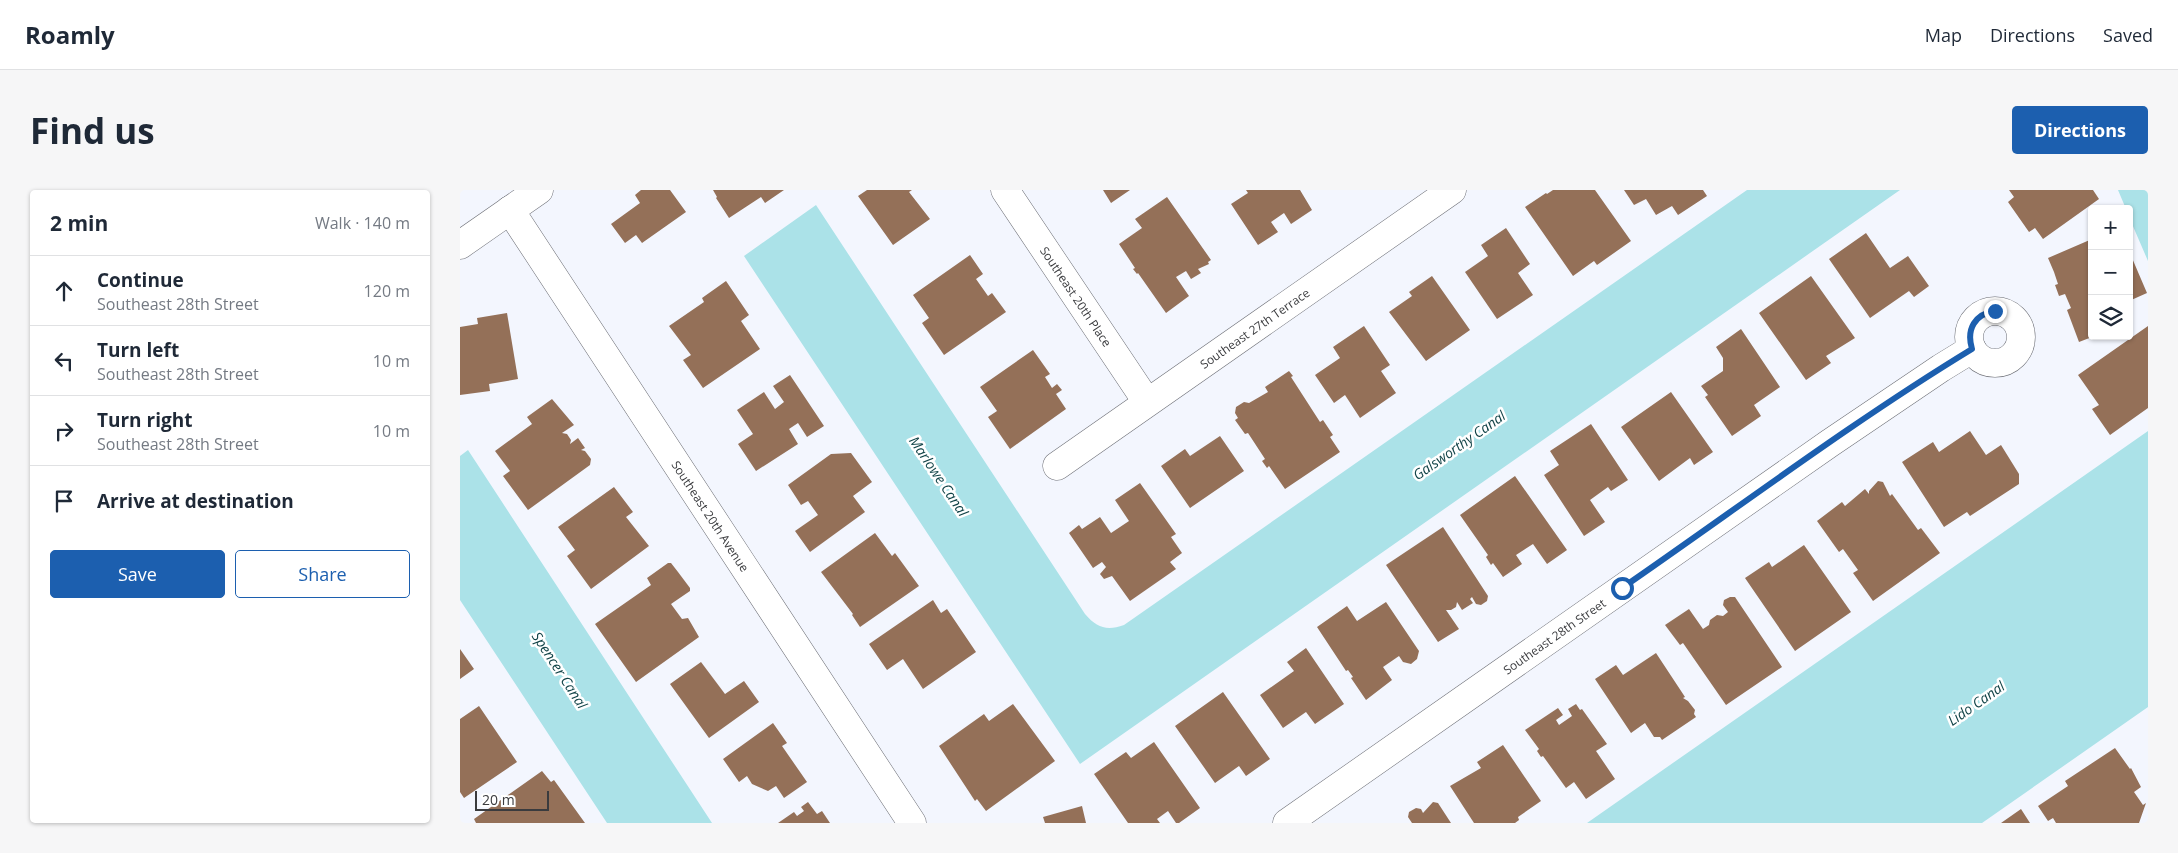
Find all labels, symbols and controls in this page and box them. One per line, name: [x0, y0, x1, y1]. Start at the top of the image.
text: Roamly: [25, 18, 115, 51]
text: Map: [1925, 23, 1962, 47]
text: Directions: [1990, 23, 2075, 47]
text: Saved: [2103, 23, 2153, 47]
button: Directions: [2012, 106, 2148, 154]
text: Find us: [30, 107, 155, 154]
map controls: [2088, 205, 2133, 340]
button: +: [2088, 205, 2133, 250]
text: 2 min: [50, 209, 108, 237]
text: Walk · 140 m: [315, 212, 410, 234]
street label: Southeast 20th Place: [1037, 243, 1116, 350]
button: −: [2088, 250, 2133, 295]
text: Continue: [97, 267, 184, 293]
icon: ahead: [50, 277, 78, 305]
text: 120 m: [364, 280, 410, 302]
street label: Southeast 27th Terrace: [1196, 284, 1313, 372]
text: Southeast 28th Street: [97, 293, 259, 315]
button: layers: [2088, 295, 2133, 340]
route end: [1984, 300, 2007, 323]
text: Turn left: [97, 337, 179, 363]
icon: left: [50, 347, 78, 375]
text: 10 m: [373, 350, 410, 372]
text: Southeast 28th Street: [97, 363, 259, 385]
water label: Galsworthy Canal: [1409, 406, 1509, 484]
text: Turn right: [97, 407, 192, 433]
icon: right: [50, 417, 78, 445]
text: 10 m: [373, 420, 410, 442]
water label: Marlowe Canal: [905, 432, 973, 520]
text: Southeast 28th Street: [97, 433, 259, 455]
street label: Southeast 20th Avenue: [668, 457, 754, 575]
icon: arrive: [50, 487, 78, 515]
text: Arrive at destination: [97, 488, 294, 514]
button: Save: [50, 550, 225, 598]
button: Share: [235, 550, 410, 598]
route start: [1611, 577, 1634, 600]
street label: Southeast 28th Street: [1499, 594, 1609, 678]
water label: Spencer Canal: [528, 628, 592, 713]
water label: Lido Canal: [1944, 676, 2009, 730]
scale bar: [475, 788, 549, 811]
text: 20 m: [482, 790, 515, 809]

